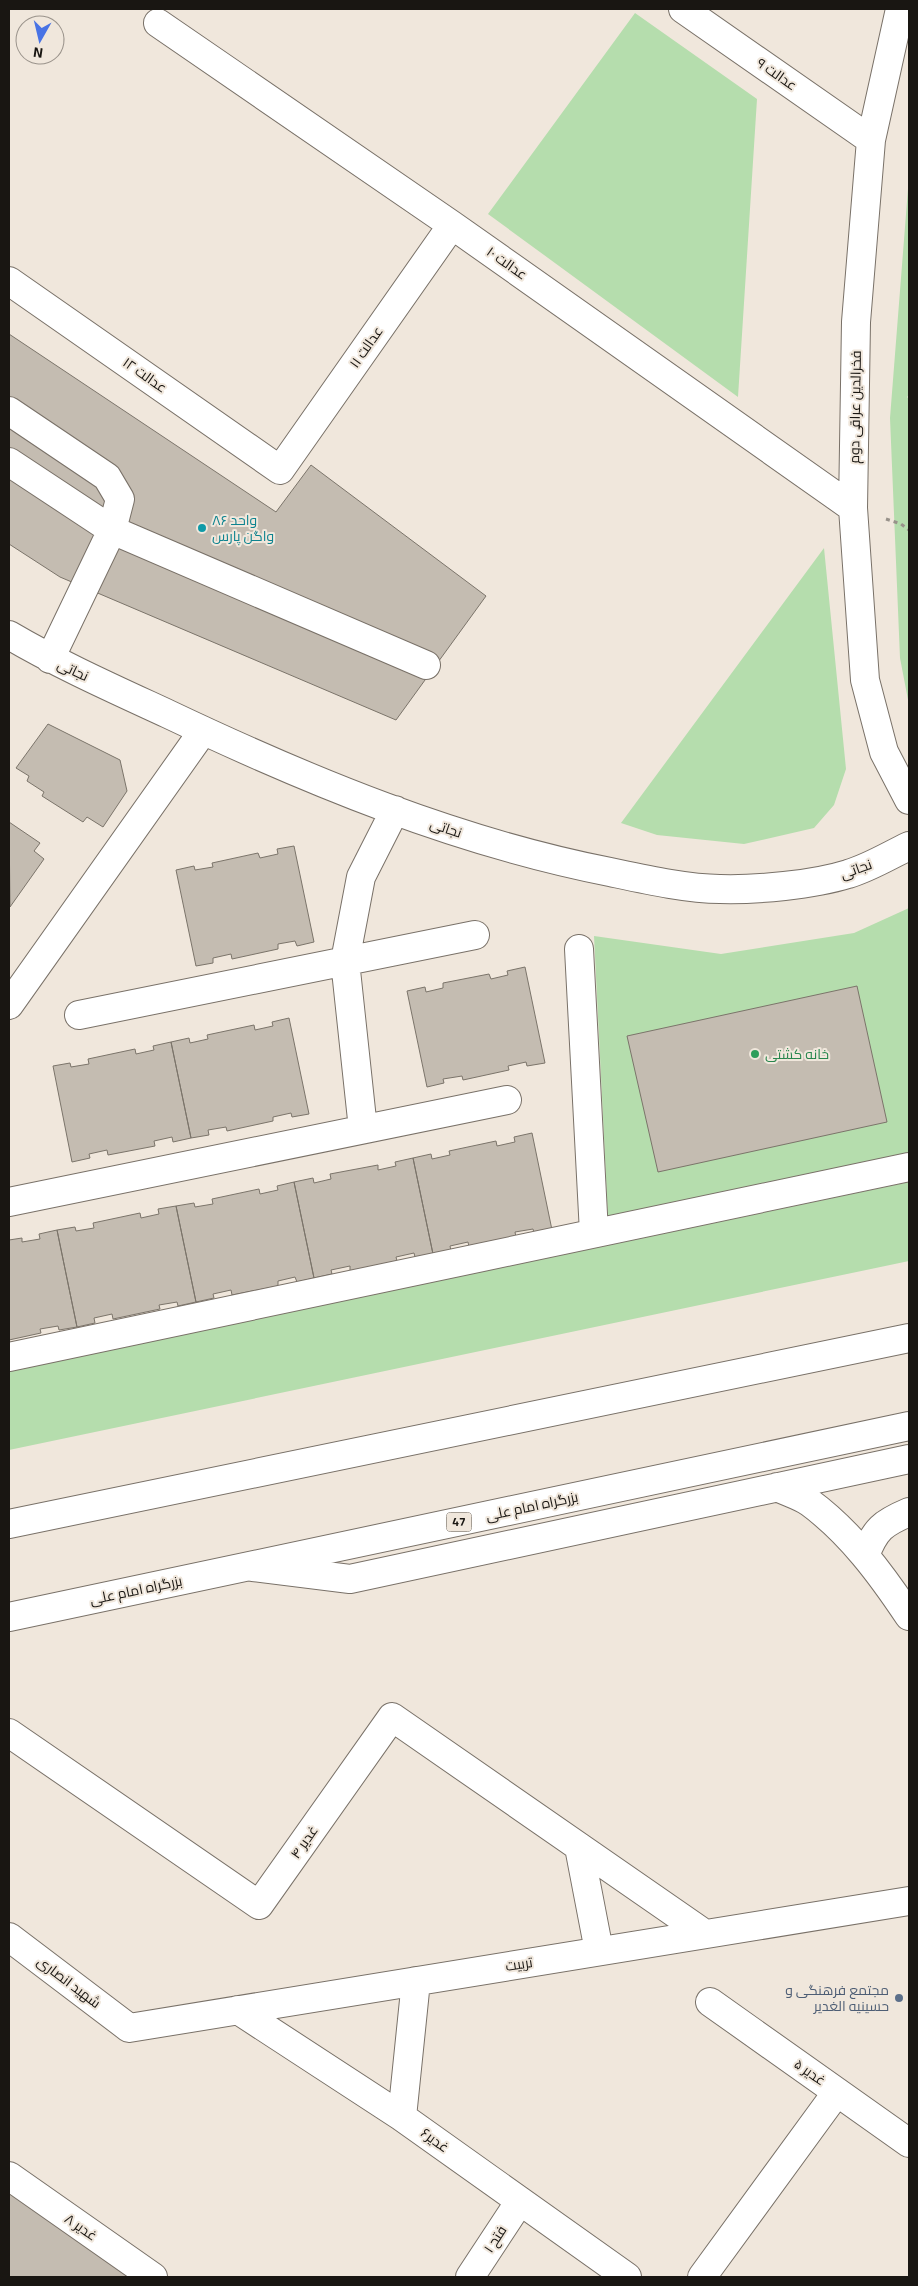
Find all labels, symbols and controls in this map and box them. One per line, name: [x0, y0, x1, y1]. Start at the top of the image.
north arrow: [15, 15, 65, 65]
text: N: [32, 39, 45, 66]
street label: عدالت ۹: [751, 50, 803, 98]
street label: عدالت ۱۰: [481, 239, 533, 287]
street label: عدالت ۱۱: [342, 320, 390, 374]
street label: عدالت ۱۲: [117, 350, 173, 400]
street label: فخرالدین عراقی دوم: [841, 350, 869, 464]
place label: ۸۶ واحد واگن پارس: [212, 507, 274, 549]
marker: ۸۶ واحد واگن پارس: [196, 522, 208, 534]
street label: نجاتی: [53, 651, 93, 689]
street label: نجاتی: [426, 810, 466, 846]
street label: نجاتی: [836, 851, 876, 887]
place label: خانه کشتی: [765, 1041, 829, 1067]
marker: خانه کشتی: [749, 1048, 761, 1060]
street label: بزرگراه امام علی: [483, 1484, 581, 1528]
road number: 47: [446, 1512, 472, 1531]
street label: بزرگراه امام علی: [87, 1568, 185, 1612]
street label: غدیر ۴: [283, 1820, 325, 1864]
street label: شهید انصاری: [31, 1949, 107, 2015]
street label: تربیت: [504, 1949, 535, 1979]
place label: مجتمع فرهنگی و حسینیه الغدیر: [785, 1977, 889, 2019]
marker: مجتمع فرهنگی و حسینیه الغدیر: [893, 1992, 905, 2004]
street label: غدیر ۵: [788, 2051, 832, 2093]
street label: غدیر۶: [415, 2121, 455, 2159]
street label: غدیر ۸: [59, 2206, 103, 2248]
street label: فتح ۱: [476, 2220, 514, 2258]

